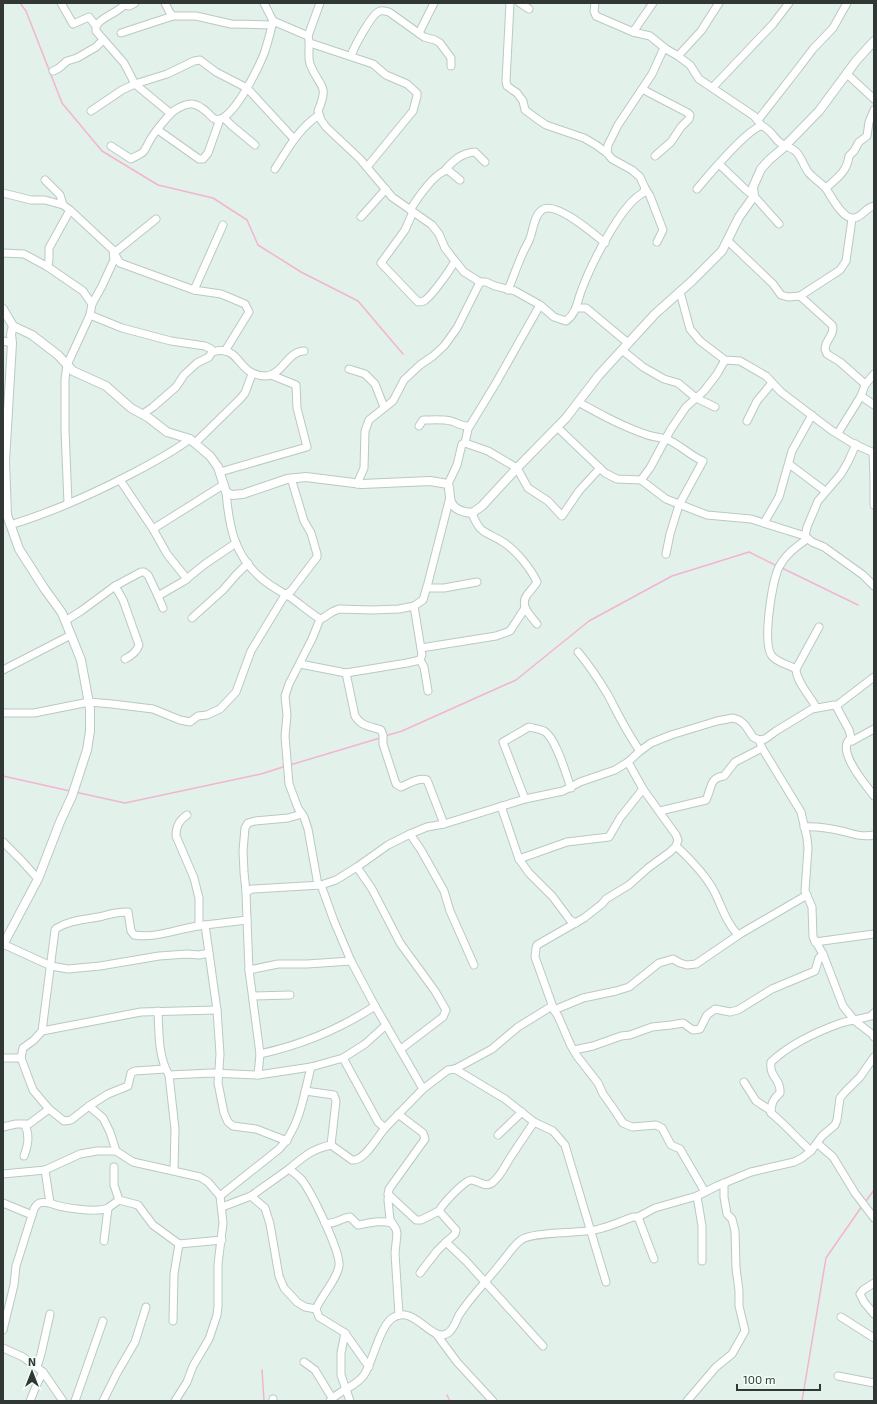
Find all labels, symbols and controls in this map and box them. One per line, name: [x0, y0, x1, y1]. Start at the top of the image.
north arrow: [12, 1352, 52, 1392]
text: N: [28, 1355, 36, 1368]
scale bar: [737, 1366, 820, 1392]
text: 100 m: [743, 1372, 775, 1386]

